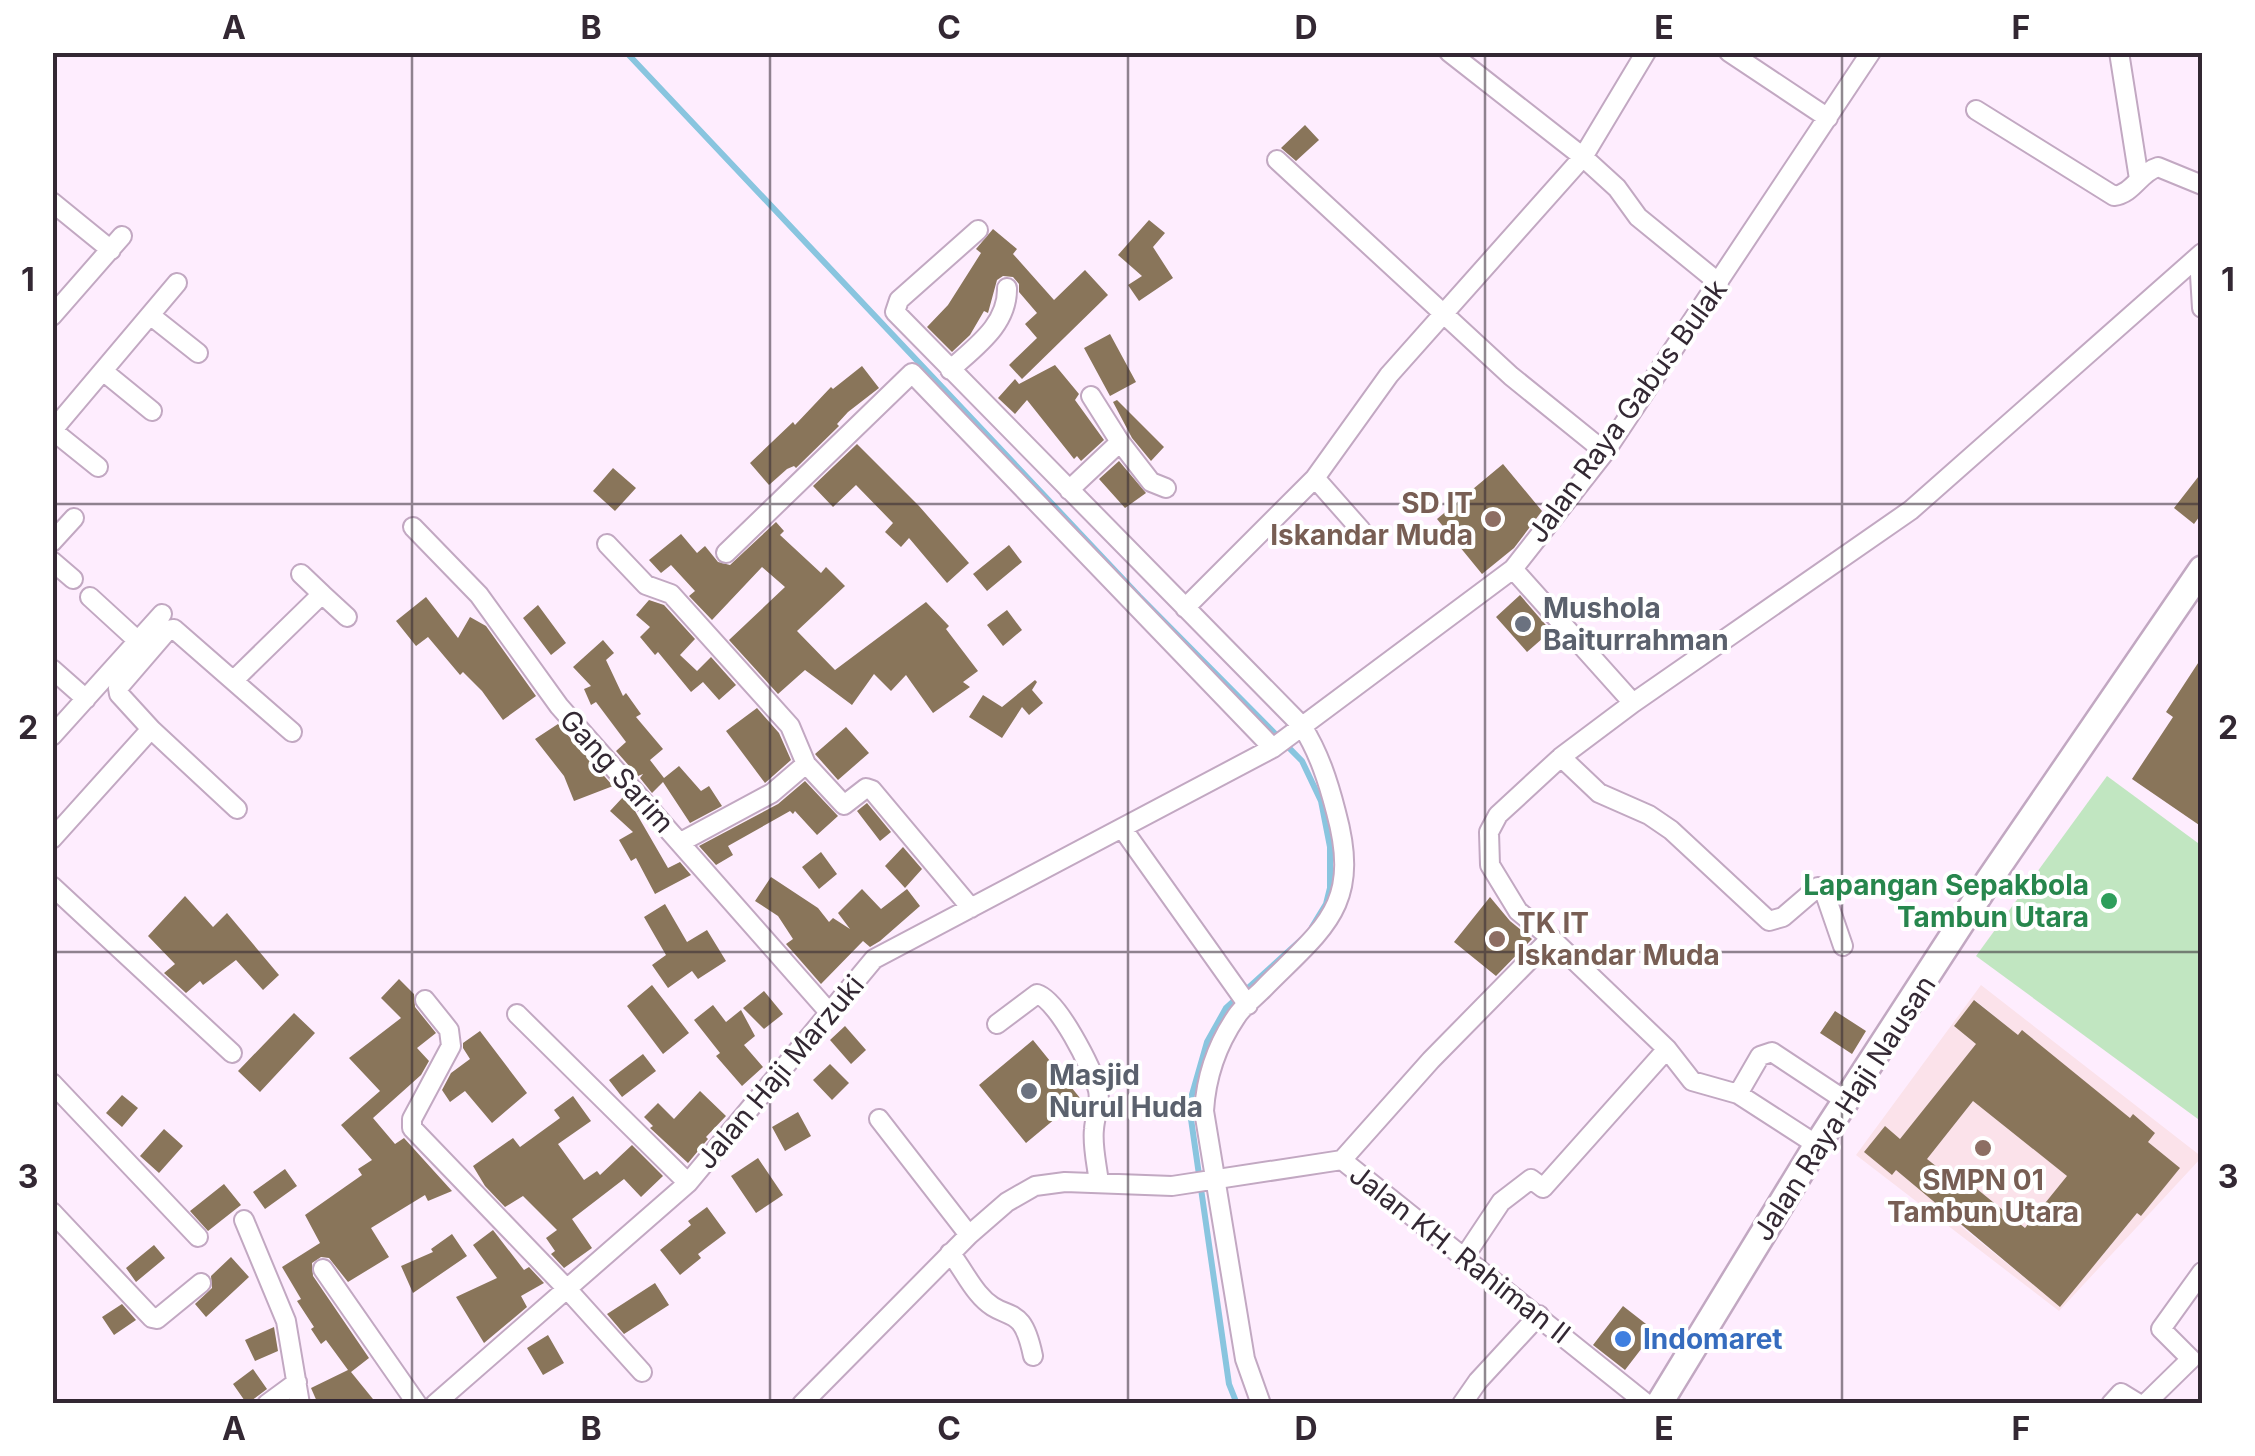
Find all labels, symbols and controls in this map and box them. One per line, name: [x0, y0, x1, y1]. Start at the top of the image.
text: A: [222, 8, 246, 47]
text: B: [580, 8, 602, 47]
text: C: [937, 8, 961, 47]
text: D: [1294, 8, 1318, 47]
text: E: [1654, 8, 1674, 47]
text: F: [2012, 8, 2030, 47]
text: 1: [21, 260, 35, 299]
text: 1: [2221, 260, 2235, 299]
street label: Jalan Raya Gabus Bulak: [1520, 273, 1734, 549]
place label: SD IT Iskandar Muda: [1270, 486, 1473, 552]
marker: SD IT Iskandar Muda: [1482, 508, 1504, 530]
place label: Mushola Baiturrahman: [1543, 591, 1729, 657]
marker: Mushola Baiturrahman: [1512, 613, 1534, 635]
street label: Gang Sarim: [553, 702, 681, 840]
text: 2: [18, 708, 38, 747]
text: 2: [2218, 708, 2238, 747]
place label: Lapangan Sepakbola Tambun Utara: [1803, 868, 2089, 934]
marker: Lapangan Sepakbola Tambun Utara: [2098, 890, 2120, 912]
place label: TK IT Iskandar Muda: [1517, 906, 1720, 972]
marker: TK IT Iskandar Muda: [1486, 928, 1508, 950]
street label: Jalan Haji Marzuki: [689, 968, 871, 1176]
street label: Jalan Raya Haji Nausan: [1745, 969, 1943, 1247]
place label: Masjid Nurul Huda: [1049, 1058, 1203, 1124]
marker: Masjid Nurul Huda: [1018, 1080, 1040, 1102]
marker: SMPN 01 Tambun Utara: [1972, 1137, 1994, 1159]
text: 3: [18, 1157, 38, 1196]
street label: Jalan KH. Rahiman II: [1343, 1157, 1577, 1351]
text: 3: [2218, 1157, 2238, 1196]
place label: SMPN 01 Tambun Utara: [1887, 1163, 2079, 1229]
place label: Indomaret: [1643, 1322, 1783, 1356]
marker: Indomaret: [1612, 1328, 1634, 1350]
text: A: [222, 1409, 246, 1448]
text: B: [580, 1409, 602, 1448]
text: C: [937, 1409, 961, 1448]
text: D: [1294, 1409, 1318, 1448]
text: E: [1654, 1409, 1674, 1448]
text: F: [2012, 1409, 2030, 1448]

